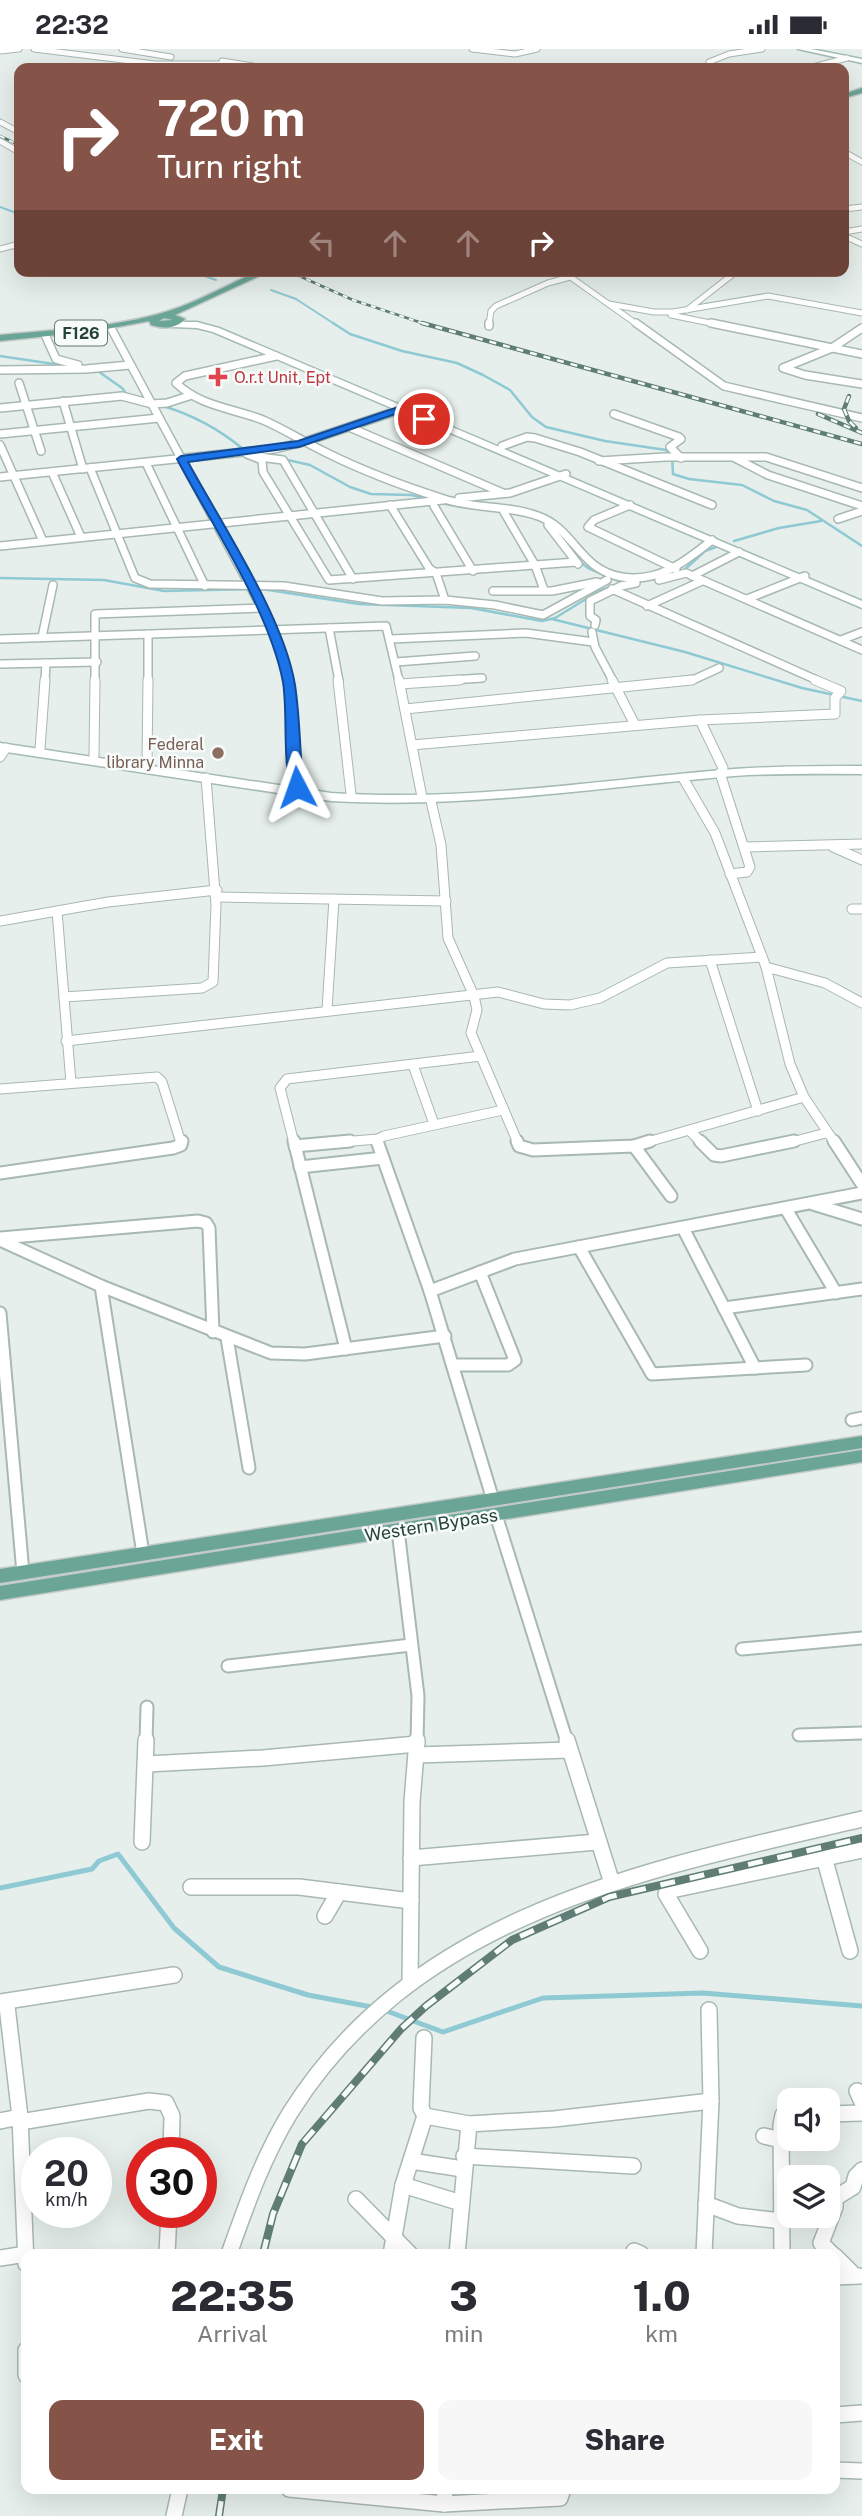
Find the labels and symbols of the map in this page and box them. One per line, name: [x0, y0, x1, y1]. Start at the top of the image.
road number: F126: [55, 321, 107, 345]
marker: O.r.t Unit, Ept: [208, 367, 228, 387]
place label: O.r.t Unit, Ept: [234, 368, 331, 387]
pin: [394, 389, 454, 449]
place label: Federal library Minna: [106, 735, 204, 772]
marker: Federal library Minna: [210, 745, 226, 761]
position arrow: [260, 750, 334, 824]
street label: Western Bypass: [363, 1504, 499, 1546]
speed limit sign: 30: [126, 2137, 217, 2228]

